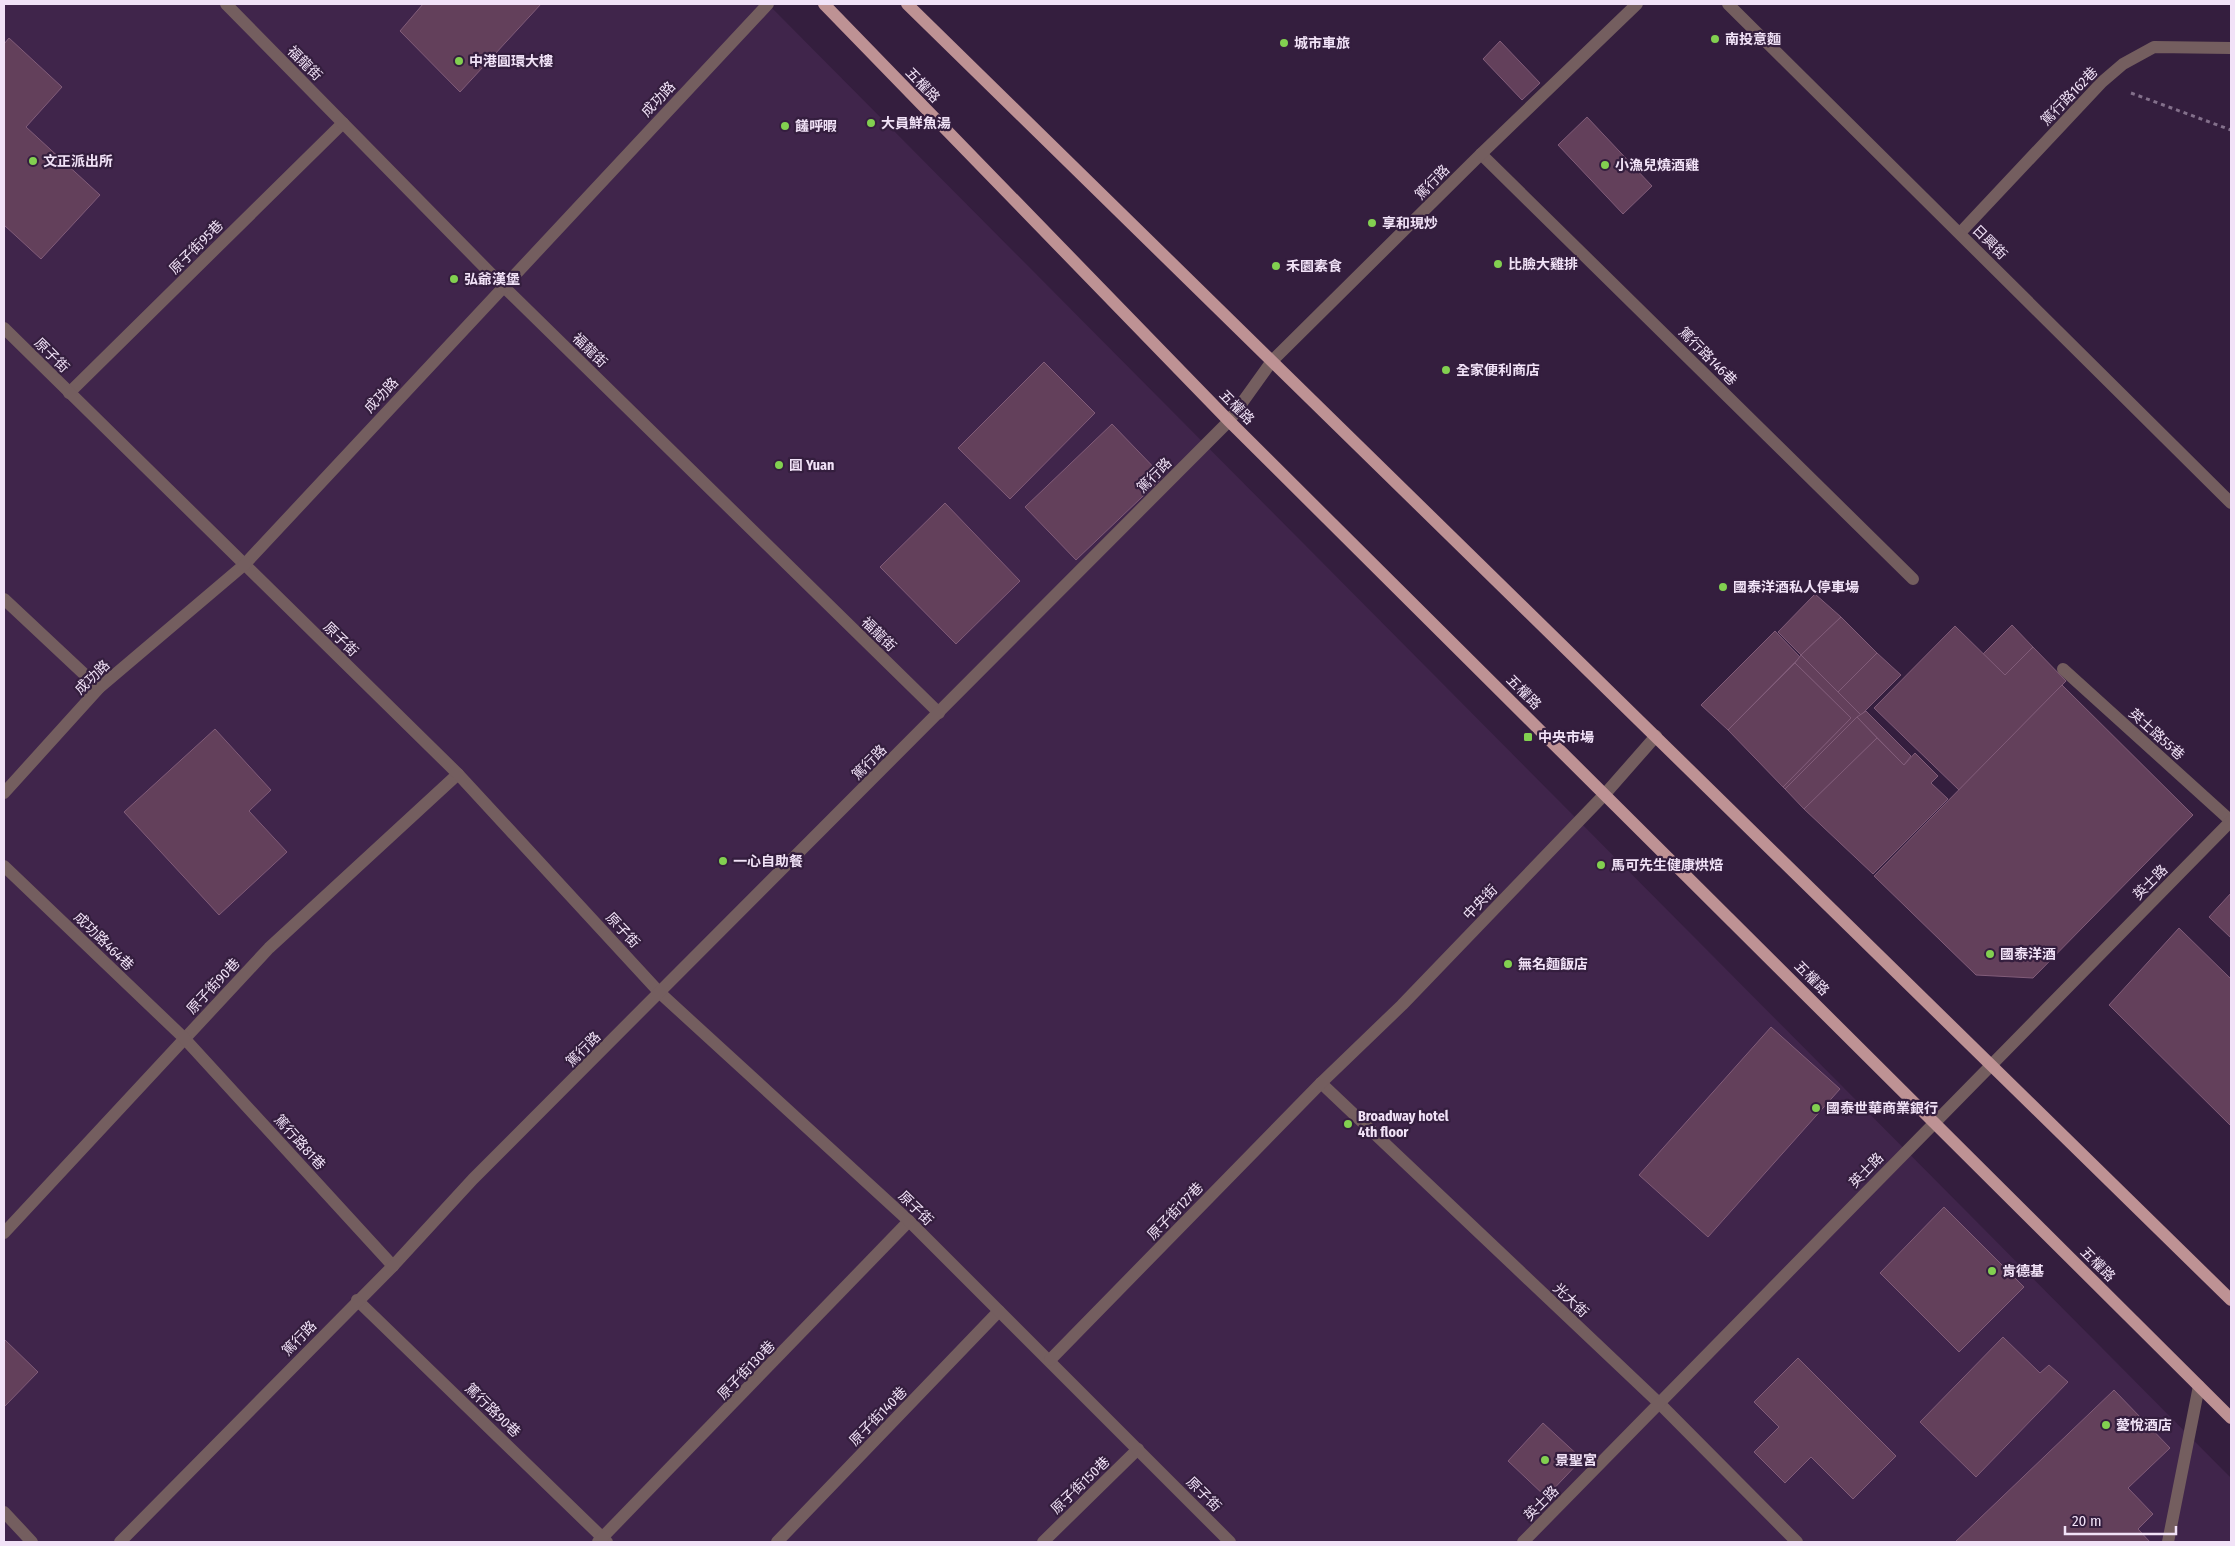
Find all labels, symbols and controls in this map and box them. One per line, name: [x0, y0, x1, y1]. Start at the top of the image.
place label: 南投意麵: [1725, 31, 1781, 48]
marker: 南投意麵: [1709, 33, 1721, 45]
place label: 城市車旅: [1294, 35, 1350, 52]
marker: 城市車旅: [1278, 37, 1290, 49]
street label: 福龍街: [284, 42, 326, 84]
place label: 中港圓環大樓: [469, 53, 553, 70]
marker: 中港圓環大樓: [453, 55, 465, 67]
street label: 五權路: [902, 64, 943, 106]
street label: 篤行路162巷: [2037, 64, 2101, 129]
street label: 成功路: [638, 78, 679, 120]
place label: 大員鮮魚湯: [881, 115, 951, 132]
marker: 大員鮮魚湯: [865, 117, 877, 129]
place label: 饈呼暇: [795, 118, 837, 135]
marker: 饈呼暇: [779, 120, 791, 132]
place label: 文正派出所: [43, 153, 113, 170]
marker: 文正派出所: [27, 155, 39, 167]
place label: 小漁兒燒酒雞: [1615, 157, 1699, 174]
marker: 小漁兒燒酒雞: [1599, 159, 1611, 171]
street label: 篤行路: [1412, 161, 1453, 203]
place label: 享和現炒: [1382, 215, 1438, 232]
street label: 原子街95巷: [166, 217, 227, 278]
marker: 享和現炒: [1366, 217, 1378, 229]
street label: 日興街: [1969, 221, 2011, 263]
place label: 比臉大雞排: [1508, 256, 1578, 273]
place label: 禾園素食: [1286, 258, 1342, 275]
marker: 比臉大雞排: [1492, 258, 1504, 270]
marker: 禾園素食: [1270, 260, 1282, 272]
place label: 弘爺漢堡: [464, 271, 520, 288]
marker: 弘爺漢堡: [448, 273, 460, 285]
street label: 篤行路146巷: [1675, 324, 1740, 389]
street label: 福龍街: [569, 330, 611, 371]
street label: 原子街: [31, 334, 73, 376]
place label: 全家便利商店: [1456, 362, 1540, 379]
marker: 全家便利商店: [1440, 364, 1452, 376]
street label: 成功路: [361, 374, 402, 416]
street label: 五權路: [1216, 386, 1258, 428]
street label: 篤行路: [1133, 454, 1175, 496]
place label: 圓 Yuan: [789, 457, 834, 474]
marker: 圓 Yuan: [773, 459, 785, 471]
place label: 國泰洋酒私人停車場: [1733, 579, 1859, 596]
marker: 國泰洋酒私人停車場: [1717, 581, 1729, 593]
street label: 福龍街: [858, 614, 900, 655]
street label: 原子街: [320, 619, 362, 660]
street label: 成功路: [71, 657, 113, 698]
street label: 五權路: [1503, 671, 1545, 713]
street label: 英士路55巷: [2125, 705, 2188, 764]
place label: 中央市場: [1538, 729, 1594, 746]
marker: 中央市場: [1522, 731, 1534, 743]
street label: 篤行路: [848, 741, 890, 783]
place label: 一心自助餐: [733, 853, 803, 870]
marker: 一心自助餐: [717, 855, 729, 867]
place label: 馬可先生健康烘焙: [1611, 857, 1723, 874]
marker: 馬可先生健康烘焙: [1595, 859, 1607, 871]
street label: 英士路: [2129, 861, 2171, 903]
street label: 中央街: [1460, 881, 1501, 923]
street label: 成功路464巷: [70, 909, 137, 974]
street label: 原子街: [602, 909, 643, 951]
place label: 國泰洋酒: [2000, 946, 2056, 963]
marker: 國泰洋酒: [1984, 948, 1996, 960]
street label: 原子街90巷: [183, 955, 243, 1018]
place label: 無名麵飯店: [1518, 956, 1588, 973]
street label: 五權路: [1791, 957, 1833, 999]
marker: 無名麵飯店: [1502, 958, 1514, 970]
street label: 篤行路: [562, 1028, 604, 1070]
place label: 國泰世華商業銀行: [1826, 1100, 1938, 1117]
marker: 國泰世華商業銀行: [1810, 1102, 1822, 1114]
place label: Broadway hotel 4th floor: [1358, 1108, 1449, 1141]
street label: 篤行路81巷: [271, 1111, 329, 1173]
marker: Broadway hotel 4th floor: [1342, 1118, 1354, 1130]
street label: 英士路: [1846, 1149, 1887, 1191]
street label: 原子街127巷: [1144, 1179, 1207, 1244]
street label: 原子街: [895, 1188, 937, 1229]
street label: 五權路: [2077, 1243, 2119, 1285]
place label: 肯德基: [2002, 1263, 2044, 1280]
marker: 肯德基: [1986, 1265, 1998, 1277]
street label: 光大街: [1550, 1280, 1592, 1321]
street label: 篤行路: [279, 1317, 320, 1359]
street label: 原子街130巷: [714, 1337, 779, 1403]
street label: 篤行路90巷: [462, 1380, 524, 1441]
street label: 原子街140巷: [846, 1383, 911, 1449]
place label: 薆悅酒店: [2116, 1417, 2172, 1434]
marker: 薆悅酒店: [2100, 1419, 2112, 1431]
place label: 景聖宮: [1555, 1452, 1597, 1469]
street label: 原子街150巷: [1047, 1453, 1113, 1518]
marker: 景聖宮: [1539, 1454, 1551, 1466]
street label: 原子街: [1183, 1473, 1225, 1515]
street label: 英士路: [1520, 1482, 1562, 1524]
scale bar: [2065, 1504, 2176, 1536]
text: 20 m: [2072, 1512, 2102, 1530]

